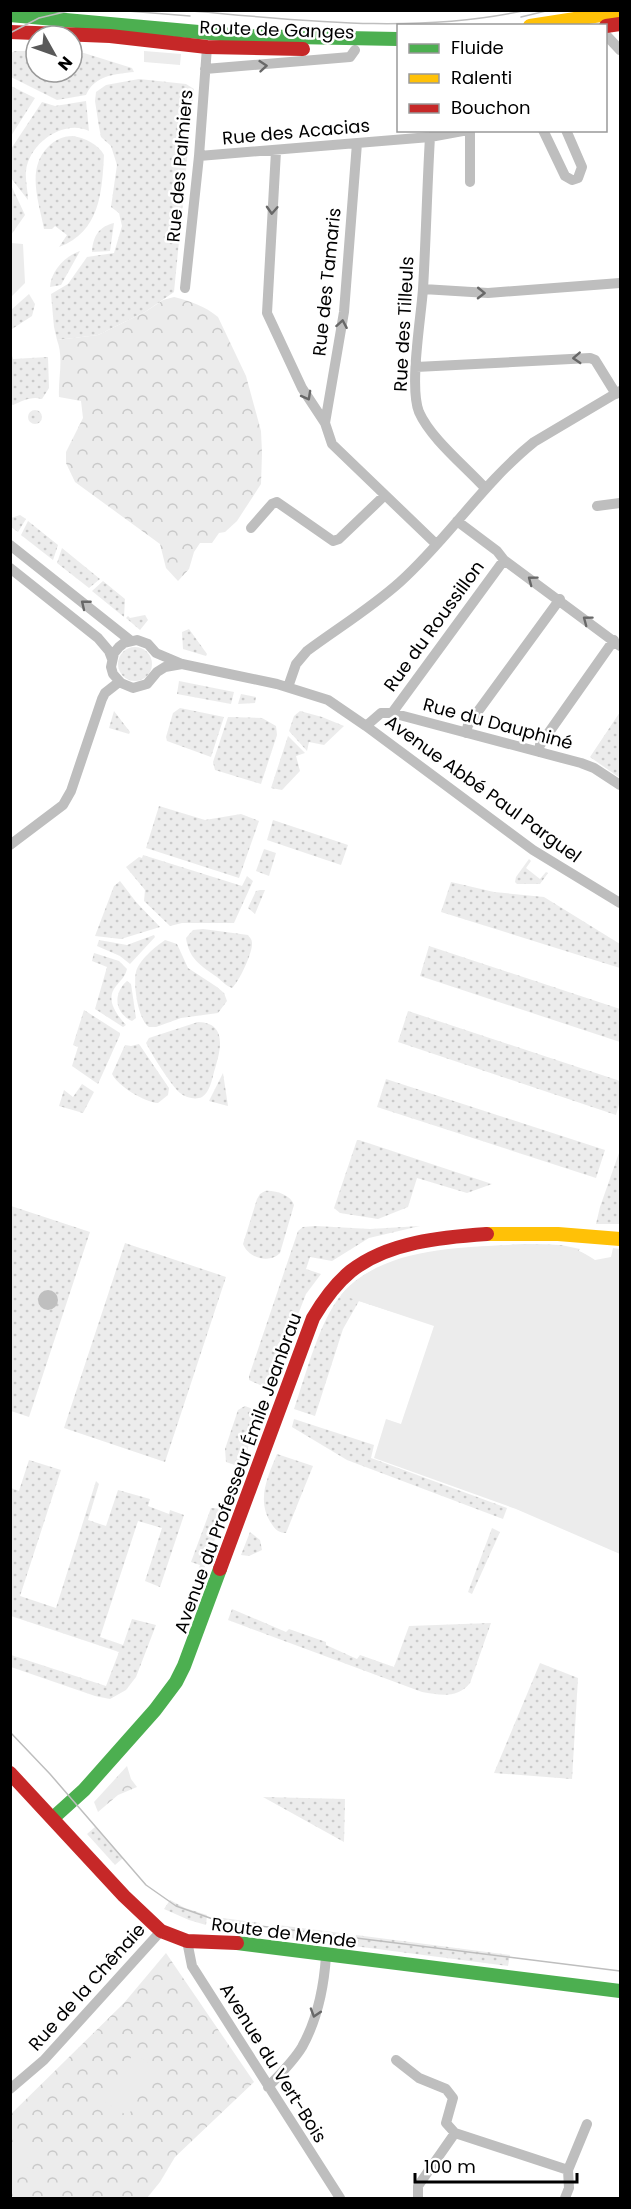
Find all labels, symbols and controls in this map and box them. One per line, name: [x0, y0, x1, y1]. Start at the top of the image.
street label: Route de Ganges: [199, 14, 355, 45]
north arrow: [24, 24, 84, 84]
legend: [397, 24, 607, 132]
text: Fluide: [451, 35, 504, 60]
text: N: [52, 51, 78, 75]
one-way arrow: [259, 59, 268, 72]
text: Ralenti: [451, 65, 512, 90]
street label: Rue des Palmiers: [160, 89, 199, 243]
text: Bouchon: [451, 95, 531, 120]
street label: Rue des Acacias: [221, 113, 371, 150]
one-way arrow: [266, 205, 279, 214]
street label: Rue des Tamaris: [306, 206, 347, 357]
street label: Rue des Tilleuls: [387, 256, 420, 392]
one-way arrow: [477, 287, 486, 299]
one-way arrow: [335, 320, 348, 330]
one-way arrow: [573, 352, 582, 365]
one-way arrow: [300, 389, 311, 400]
street label: Rue du Roussillon: [378, 555, 490, 696]
one-way arrow: [527, 577, 538, 588]
one-way arrow: [81, 601, 92, 612]
one-way arrow: [583, 616, 594, 627]
street label: Rue du Dauphiné: [420, 691, 576, 756]
street label: Avenue Abbé Paul Parguel: [380, 709, 586, 868]
street label: Avenue du Professeur Émile Jeanbrau: [168, 1309, 307, 1636]
street label: Route de Mende: [210, 1911, 358, 1954]
street label: Rue de la Chênaie: [23, 1917, 151, 2056]
street label: Avenue du Vert-Bois: [214, 1978, 333, 2147]
one-way arrow: [310, 2007, 322, 2018]
scale bar: [415, 2146, 577, 2184]
text: 100 m: [424, 2154, 476, 2179]

